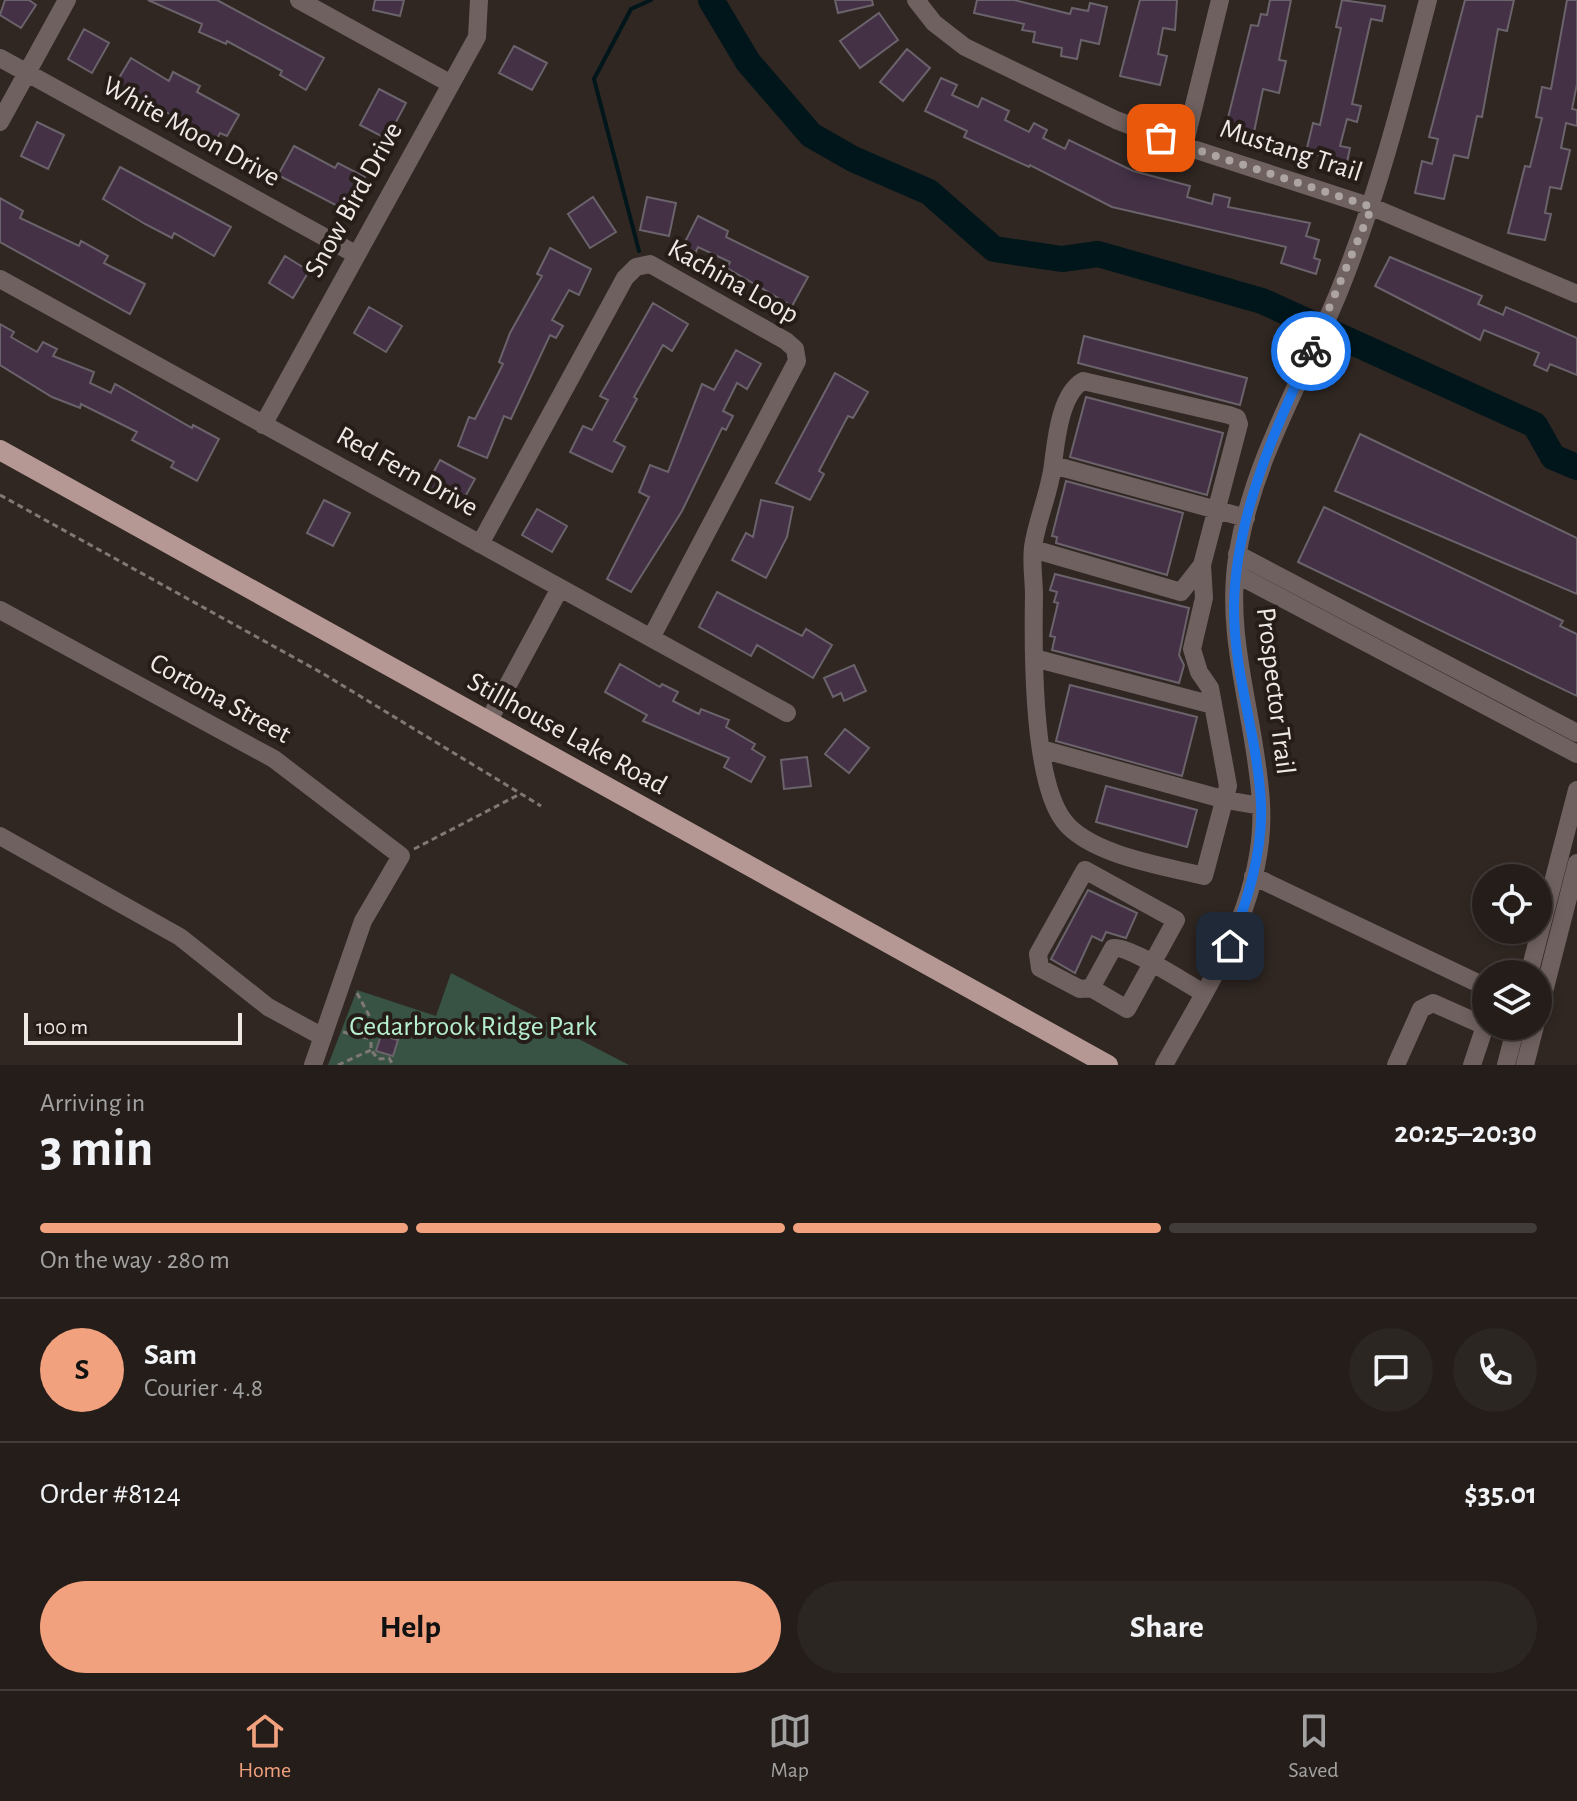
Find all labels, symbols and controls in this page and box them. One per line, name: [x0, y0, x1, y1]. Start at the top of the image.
street label: White Moon Drive: [98, 72, 284, 192]
pin: [1127, 104, 1195, 172]
street label: Mustang Trail: [1216, 115, 1366, 187]
icon: bag: [1139, 116, 1183, 160]
street label: Snow Bird Drive: [300, 118, 408, 282]
street label: Kachina Loop: [663, 235, 803, 329]
courier: [1271, 311, 1351, 391]
icon: bike: [1289, 329, 1333, 373]
street label: Red Fern Drive: [332, 422, 482, 522]
street label: Prospector Trail: [1251, 606, 1299, 776]
street label: Cortona Street: [145, 649, 295, 749]
street label: Stillhouse Lake Road: [463, 668, 671, 800]
map controls: [1472, 864, 1552, 1040]
button: locate: [1472, 864, 1552, 944]
pin: [1196, 912, 1264, 980]
icon: home: [1208, 924, 1252, 968]
button: layers: [1472, 960, 1552, 1040]
scale bar: [24, 1009, 242, 1045]
park label: Cedarbrook Ridge Park: [349, 1013, 597, 1041]
text: 100 m: [36, 1016, 88, 1038]
text: Arriving in: [40, 1090, 145, 1116]
text: 20:25–20:30: [1394, 1118, 1537, 1148]
text: 3 min: [40, 1123, 153, 1175]
text: On the way · 280 m: [40, 1247, 230, 1273]
button: chat: [1349, 1328, 1433, 1412]
button: phone: [1453, 1328, 1537, 1412]
text: Sam: [144, 1340, 197, 1370]
text: S: [75, 1355, 89, 1385]
text: Courier · 4.8: [144, 1375, 263, 1401]
text: Order #8124: [40, 1479, 181, 1509]
text: $35.01: [1464, 1479, 1537, 1509]
button: Help: [40, 1581, 781, 1673]
button: Share: [797, 1581, 1537, 1673]
tab: Home: [238, 1709, 291, 1783]
tab: Map: [768, 1709, 812, 1783]
tab: Saved: [1288, 1709, 1339, 1783]

